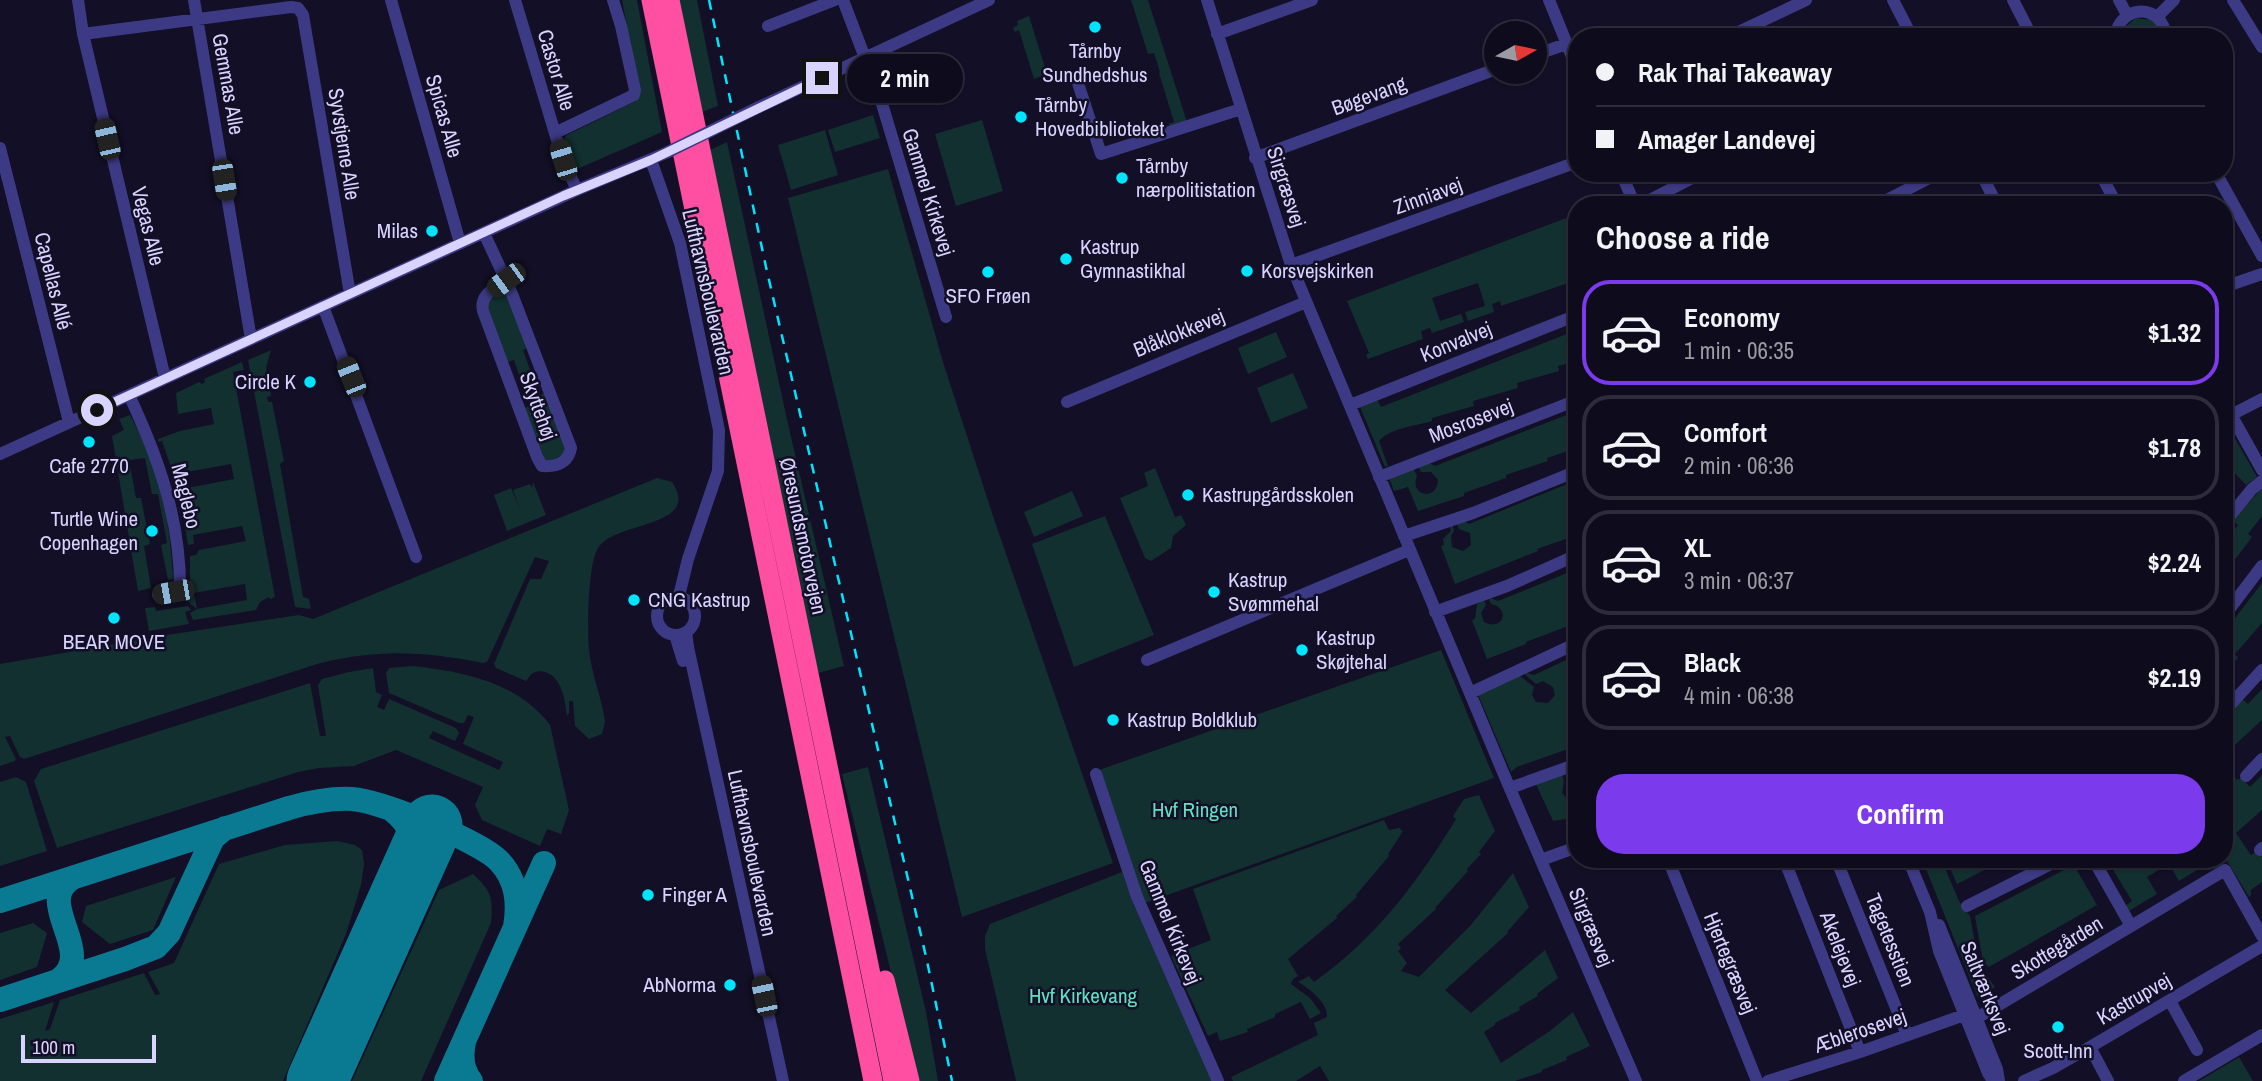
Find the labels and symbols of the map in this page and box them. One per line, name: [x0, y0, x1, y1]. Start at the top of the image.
marker: Tårnby Sundhedshus: [1087, 19, 1103, 35]
north arrow: [1484, 21, 1547, 84]
street label: Castor Alle: [530, 26, 583, 114]
street label: Gemmas Alle: [205, 31, 252, 137]
place label: Tårnby Sundhedshus: [1042, 36, 1148, 89]
callout: 2 min: [846, 54, 962, 102]
route end: [806, 62, 838, 94]
street label: Bøgevang: [1327, 68, 1411, 122]
street label: Spicas Alle: [419, 71, 470, 161]
street label: Syvstjerne Alle: [321, 86, 368, 202]
place label: Tårnby Hovedbiblioteket: [1035, 90, 1164, 143]
marker: Tårnby Hovedbiblioteket: [1013, 109, 1029, 125]
car: [93, 116, 122, 162]
street label: Gammel Kirkevej: [895, 124, 962, 259]
car: [547, 137, 580, 183]
street label: Sirgræsvej: [1260, 143, 1313, 231]
place label: Tårnby nærpolitistation: [1136, 151, 1256, 204]
car: [211, 158, 238, 202]
marker: Tårnby nærpolitistation: [1114, 170, 1130, 186]
street label: Zinniavej: [1390, 170, 1466, 221]
street label: Vegas Alle: [125, 183, 172, 268]
street label: Lufthavnsboulevarden: [675, 206, 742, 378]
place label: Milas: [377, 216, 418, 245]
marker: Milas: [424, 223, 440, 239]
street label: Capellas Allé: [27, 229, 80, 333]
place label: Kastrup Gymnastikhal: [1080, 232, 1185, 285]
marker: Kastrup Gymnastikhal: [1058, 251, 1074, 267]
place label: Korsvejskirken: [1261, 256, 1374, 285]
car: [483, 259, 530, 301]
marker: Korsvejskirken: [1239, 263, 1255, 279]
marker: SFO Frøen: [980, 264, 996, 280]
place label: SFO Frøen: [945, 281, 1031, 310]
street label: Blåklokkevej: [1129, 301, 1229, 364]
street label: Konvalvej: [1416, 314, 1496, 369]
car: [334, 354, 369, 400]
place label: Circle K: [235, 367, 296, 396]
street label: Skyttehøj: [513, 368, 564, 444]
marker: Circle K: [302, 374, 318, 390]
street label: Mosrosevej: [1425, 391, 1517, 450]
route start: [81, 394, 113, 426]
marker: Cafe 2770: [81, 434, 97, 450]
place label: Cafe 2770: [49, 451, 129, 480]
street label: Øresundsmotorvejen: [773, 455, 834, 617]
street label: Maglebo: [164, 460, 209, 531]
place label: Kastrupgårdsskolen: [1202, 480, 1354, 509]
marker: Kastrupgårdsskolen: [1180, 487, 1196, 503]
place label: Turtle Wine Copenhagen: [39, 504, 138, 557]
marker: Turtle Wine Copenhagen: [144, 523, 160, 539]
place label: Kastrup Svømmehal: [1228, 565, 1319, 618]
car: [151, 578, 196, 606]
marker: Kastrup Svømmehal: [1206, 584, 1222, 600]
place label: CNG Kastrup: [648, 585, 750, 614]
marker: CNG Kastrup: [626, 592, 642, 608]
marker: BEAR MOVE: [106, 610, 122, 626]
place label: Kastrup Skøjtehal: [1316, 623, 1387, 676]
place label: BEAR MOVE: [63, 627, 165, 656]
marker: Kastrup Skøjtehal: [1294, 642, 1310, 658]
place label: Kastrup Boldklub: [1127, 705, 1257, 734]
marker: Kastrup Boldklub: [1105, 712, 1121, 728]
street label: Lufthavnsboulevarden: [721, 767, 784, 939]
park label: Hvf Ringen: [1152, 795, 1238, 824]
street label: Gammel Kirkevej: [1132, 855, 1209, 988]
place label: Finger A: [662, 880, 728, 909]
street label: Sirgræsvej: [1562, 883, 1621, 971]
marker: Finger A: [640, 887, 656, 903]
street label: Tagetesstien: [1859, 889, 1922, 991]
street label: Akelejevej: [1813, 906, 1868, 991]
street label: Hjertegræsvej: [1697, 908, 1764, 1018]
street label: Skottegården: [2005, 909, 2108, 986]
street label: Saltværksvej: [1954, 937, 2017, 1039]
street label: Kastrupvej: [2091, 966, 2176, 1031]
place label: AbNorma: [642, 970, 716, 999]
car: [750, 973, 779, 1019]
marker: AbNorma: [722, 977, 738, 993]
park label: Hvf Kirkevang: [1029, 981, 1137, 1010]
street label: Æblerosevej: [1809, 1001, 1910, 1060]
marker: Scott-Inn: [2050, 1019, 2066, 1035]
scale bar: [21, 1032, 156, 1064]
place label: Scott-Inn: [2024, 1036, 2092, 1065]

